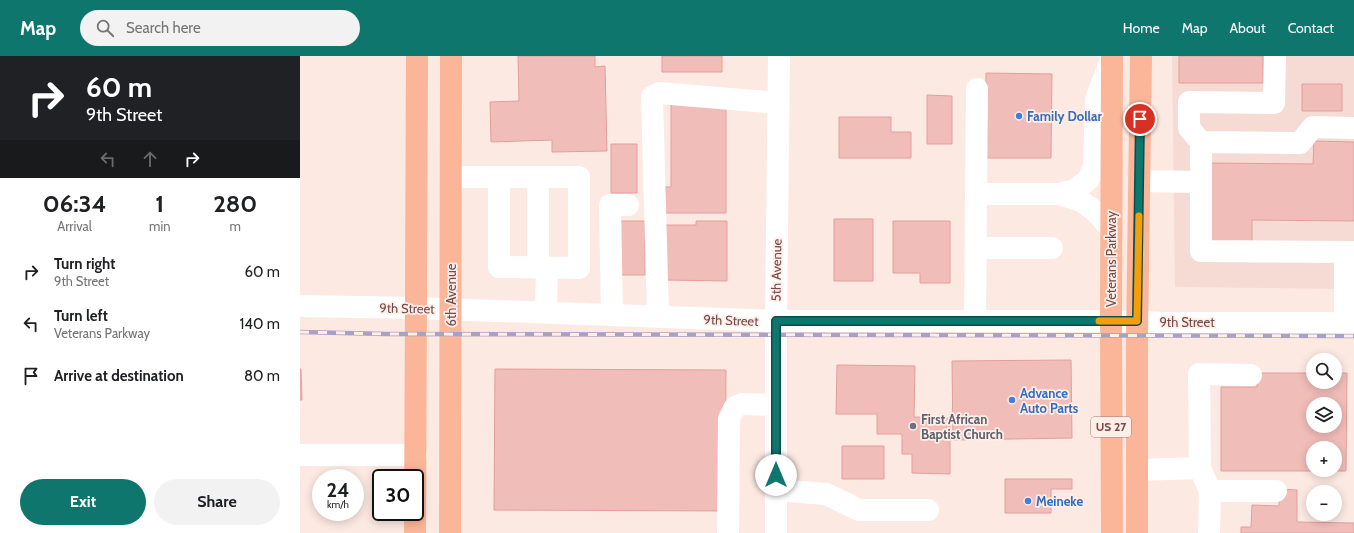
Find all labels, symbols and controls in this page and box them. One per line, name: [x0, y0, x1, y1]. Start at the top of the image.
search box: [80, 10, 360, 46]
text: Map: [20, 17, 56, 40]
icon: search: [94, 17, 116, 39]
text: Search here: [126, 19, 201, 37]
text: Home: [1123, 19, 1160, 37]
text: Map: [1182, 19, 1207, 37]
text: About: [1229, 19, 1266, 37]
text: Contact: [1288, 19, 1334, 37]
text: 60 m: [86, 70, 152, 104]
icon: right: [20, 72, 72, 124]
pin: [1123, 102, 1157, 136]
text: 9th Street: [86, 104, 162, 126]
place label: Family Dollar: [1027, 108, 1102, 124]
icon: arrive: [1129, 108, 1151, 130]
marker: Family Dollar: [1014, 111, 1024, 121]
icon: left: [97, 148, 119, 170]
icon: ahead: [139, 148, 161, 170]
icon: right: [181, 148, 203, 170]
text: 06:34: [43, 189, 106, 218]
text: 1: [155, 189, 164, 218]
text: 280: [213, 189, 257, 218]
street label: Veterans Parkway: [1103, 211, 1119, 307]
text: Arrival: [57, 218, 92, 234]
text: min: [149, 218, 170, 234]
text: m: [230, 218, 241, 234]
street label: 5th Avenue: [767, 238, 785, 301]
text: Turn right: [54, 255, 115, 273]
icon: right: [20, 261, 42, 283]
text: 60 m: [244, 263, 280, 281]
street label: 6th Avenue: [443, 263, 459, 326]
text: 9th Street: [54, 273, 109, 289]
street label: 9th Street: [379, 300, 435, 316]
text: Turn left: [54, 307, 108, 325]
street label: 9th Street: [703, 311, 759, 329]
icon: left: [20, 313, 42, 335]
street label: 9th Street: [1159, 314, 1215, 330]
text: 140 m: [239, 315, 280, 333]
text: Veterans Parkway: [54, 325, 150, 341]
map controls: [1306, 353, 1342, 521]
button: search: [1306, 353, 1342, 389]
icon: arrive: [20, 365, 42, 387]
text: Arrive at destination: [54, 367, 184, 385]
text: 80 m: [244, 367, 280, 385]
place label: Advance Auto Parts: [1020, 385, 1079, 416]
marker: Advance Auto Parts: [1007, 395, 1017, 405]
button: layers: [1306, 397, 1342, 433]
place label: First African Baptist Church: [921, 411, 1003, 442]
road number: US 27: [1091, 417, 1131, 437]
marker: First African Baptist Church: [908, 421, 918, 431]
button: +: [1306, 441, 1342, 477]
position arrow: [755, 454, 797, 496]
speed limit sign: 30: [372, 469, 424, 521]
text: 24: [327, 478, 350, 502]
button: Exit: [20, 479, 146, 525]
button: Share: [154, 479, 280, 525]
button: −: [1306, 485, 1342, 521]
place label: Meineke: [1036, 493, 1083, 509]
marker: Meineke: [1023, 496, 1033, 506]
text: km/h: [327, 498, 349, 511]

